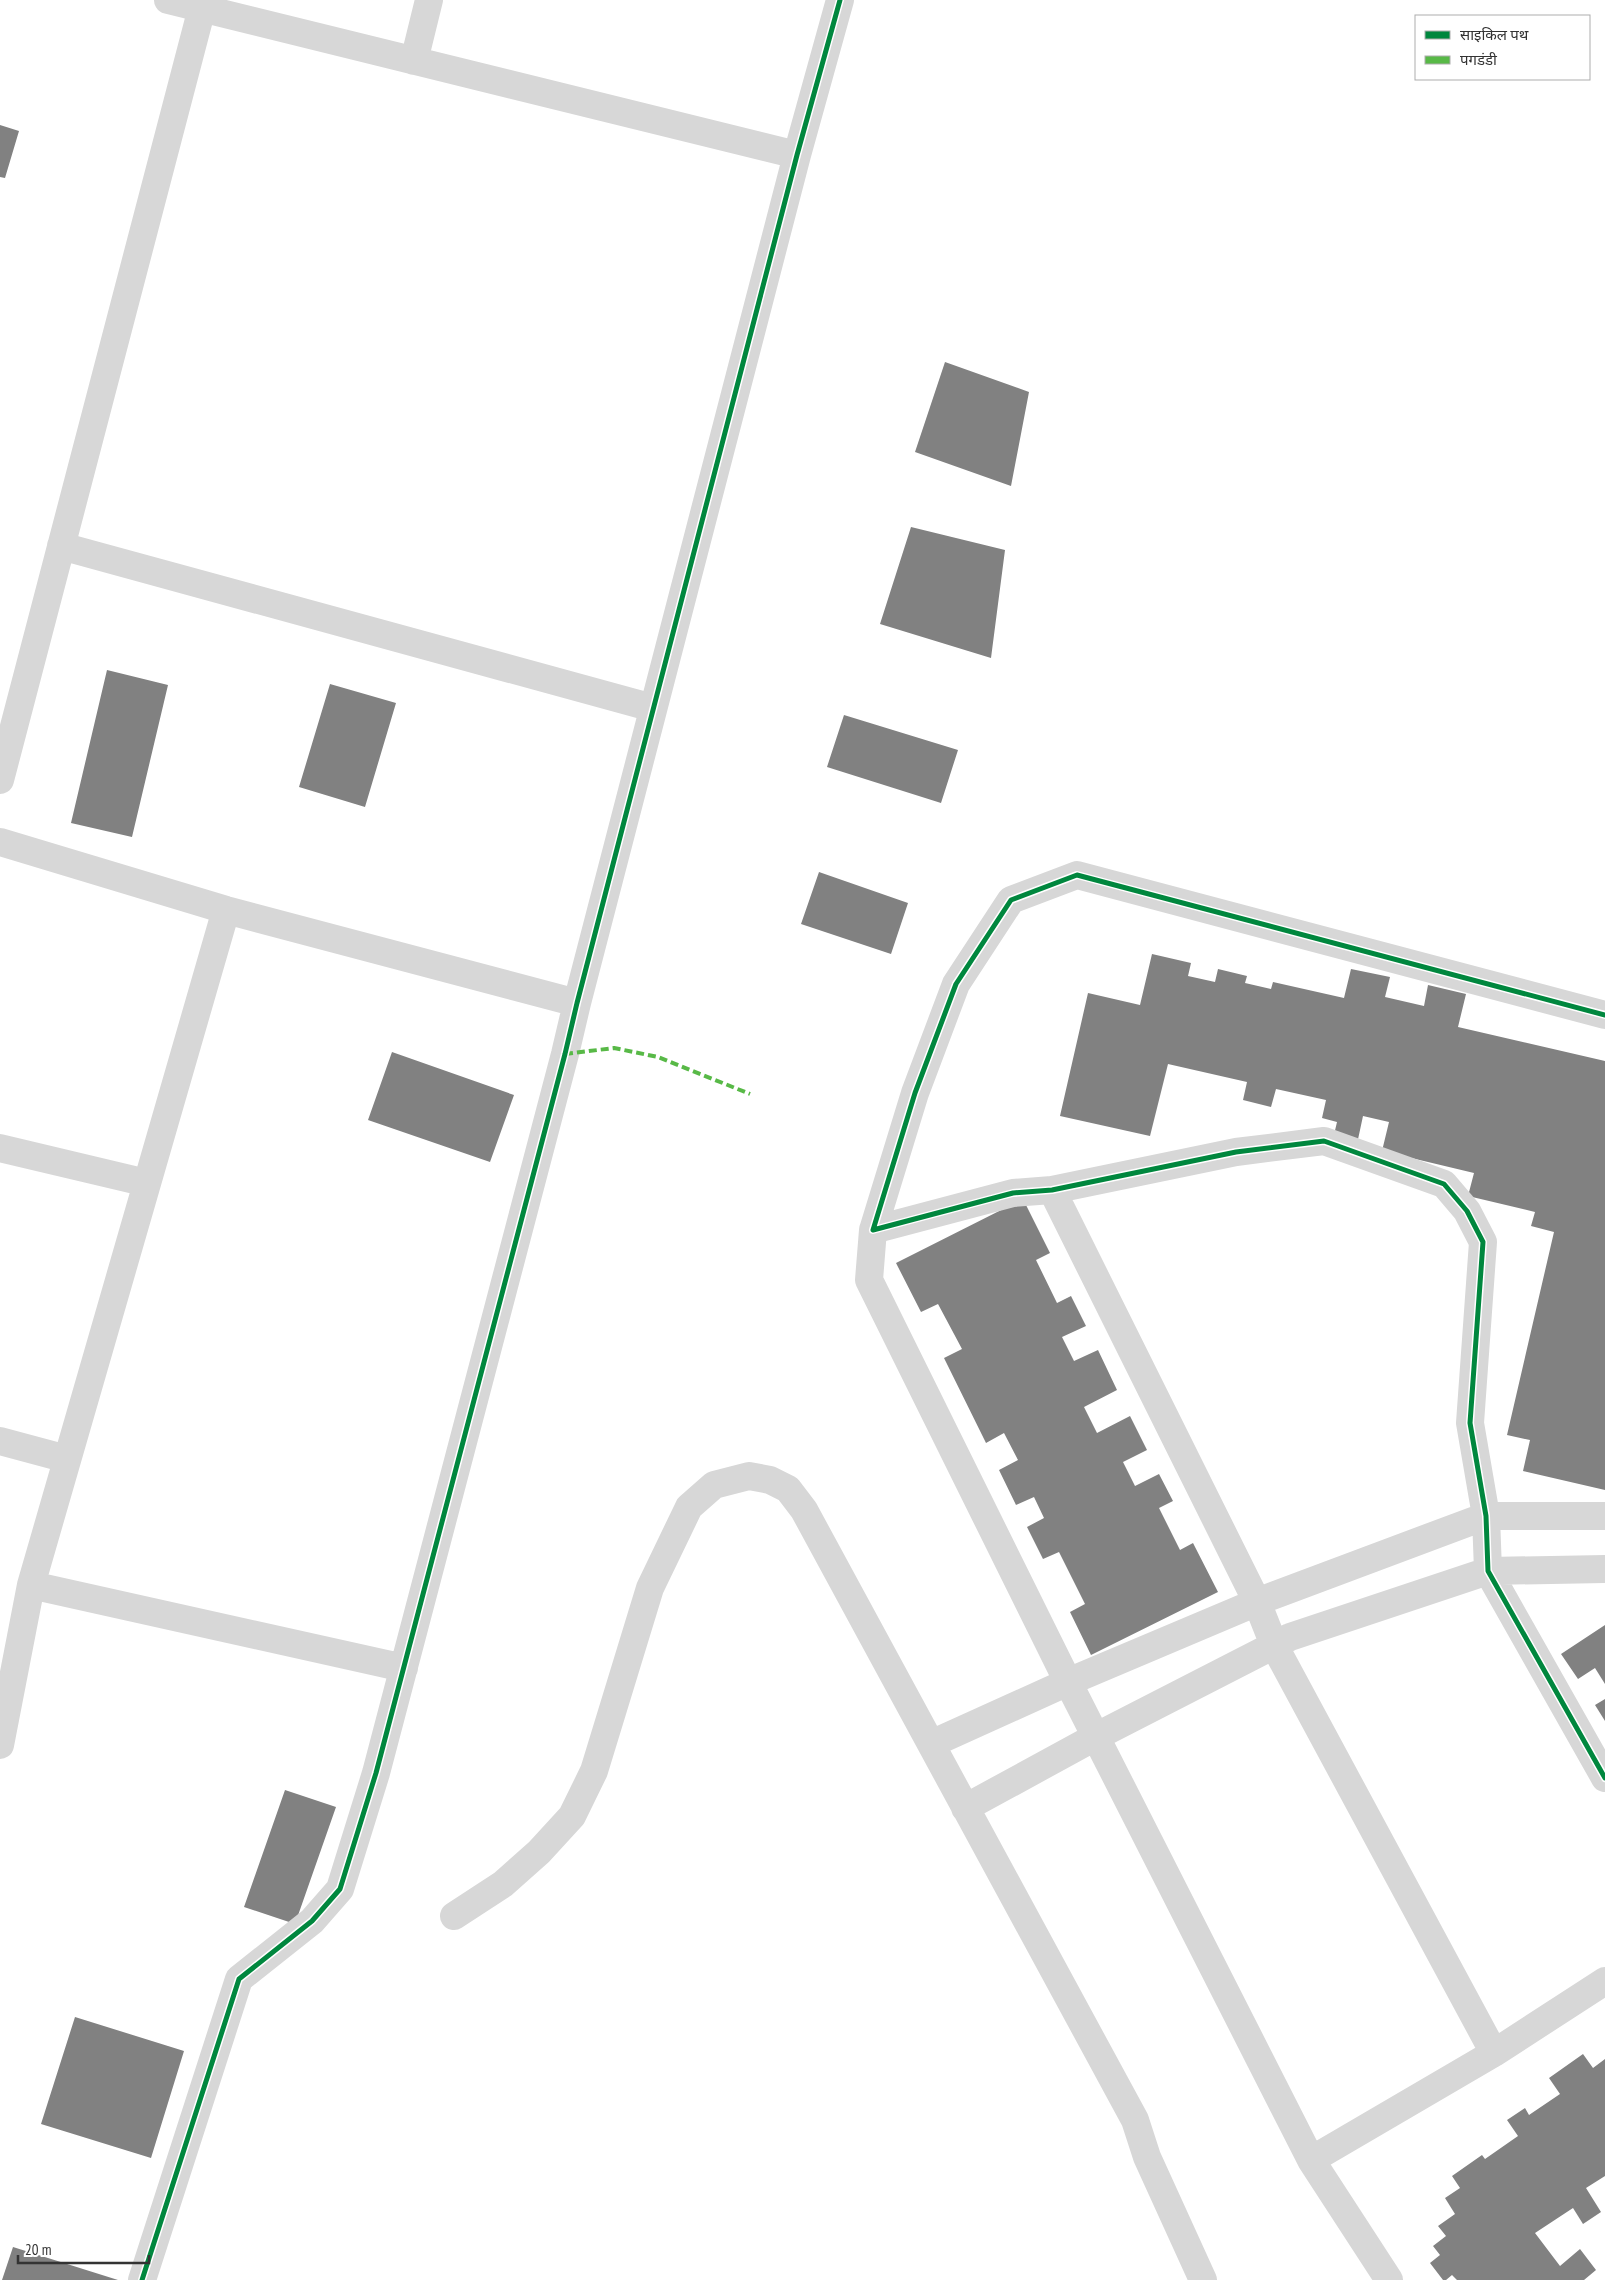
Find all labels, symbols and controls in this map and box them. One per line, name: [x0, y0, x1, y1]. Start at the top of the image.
legend: [1415, 15, 1590, 80]
text: साइकिल पथ: [1460, 25, 1529, 44]
text: पगडंडी: [1460, 50, 1498, 69]
scale bar: [18, 2232, 149, 2264]
text: 20 m: [25, 2240, 51, 2259]

